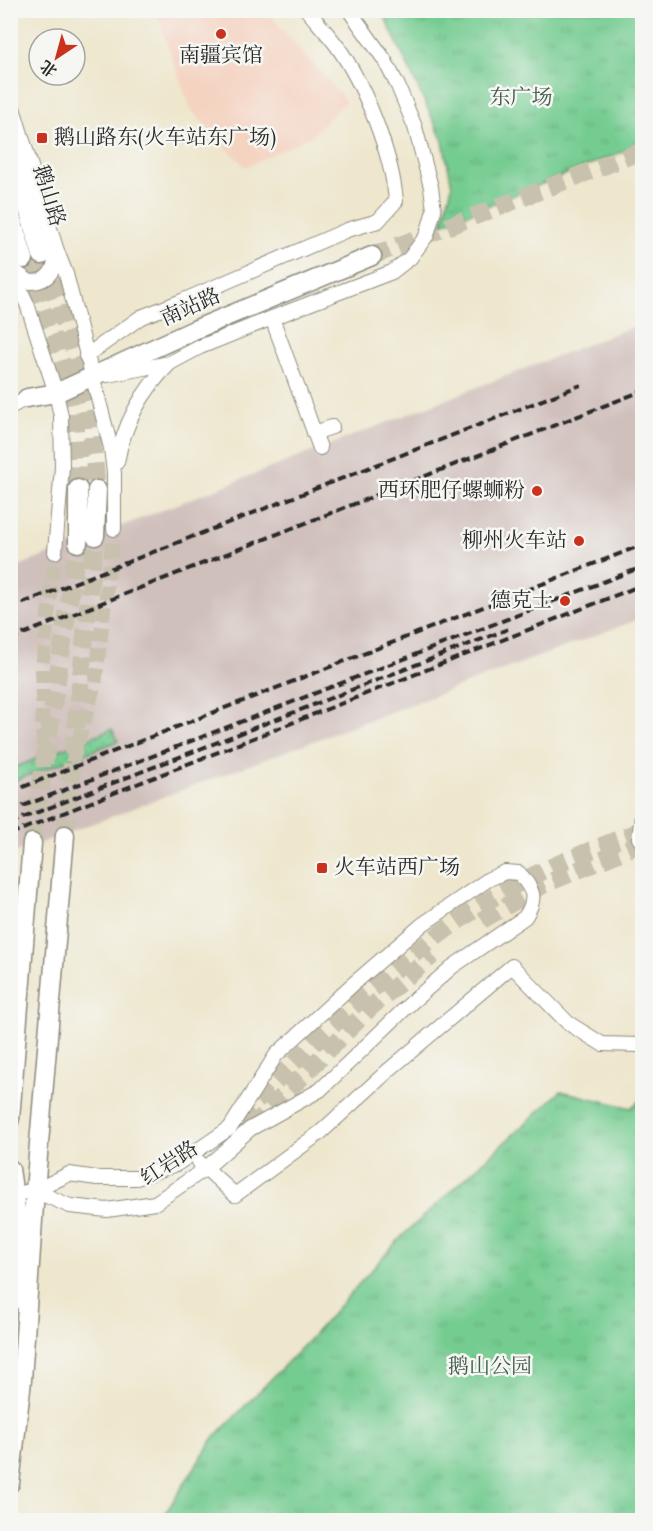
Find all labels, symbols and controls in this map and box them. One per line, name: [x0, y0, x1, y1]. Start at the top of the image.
north arrow: [27, 27, 87, 87]
marker: 南疆宾馆: [214, 27, 228, 41]
place label: 南疆宾馆: [179, 42, 263, 71]
text: 北: [36, 54, 62, 81]
park label: 东广场: [490, 84, 553, 113]
place label: 鹅山路东(火车站东广场): [54, 124, 276, 153]
marker: 鹅山路东(火车站东广场): [35, 131, 49, 145]
street label: 鹅山路: [25, 162, 71, 230]
street label: 南站路: [156, 282, 226, 334]
place label: 西环肥仔螺蛳粉: [378, 477, 525, 506]
marker: 西环肥仔螺蛳粉: [530, 484, 544, 498]
place label: 柳州火车站: [462, 527, 567, 556]
marker: 柳州火车站: [572, 534, 586, 548]
place label: 德克士: [490, 587, 553, 616]
marker: 德克士: [558, 594, 572, 608]
place label: 火车站西广场: [334, 854, 460, 883]
marker: 火车站西广场: [315, 861, 329, 875]
street label: 红岩路: [136, 1135, 204, 1193]
park label: 鹅山公园: [448, 1353, 532, 1382]

